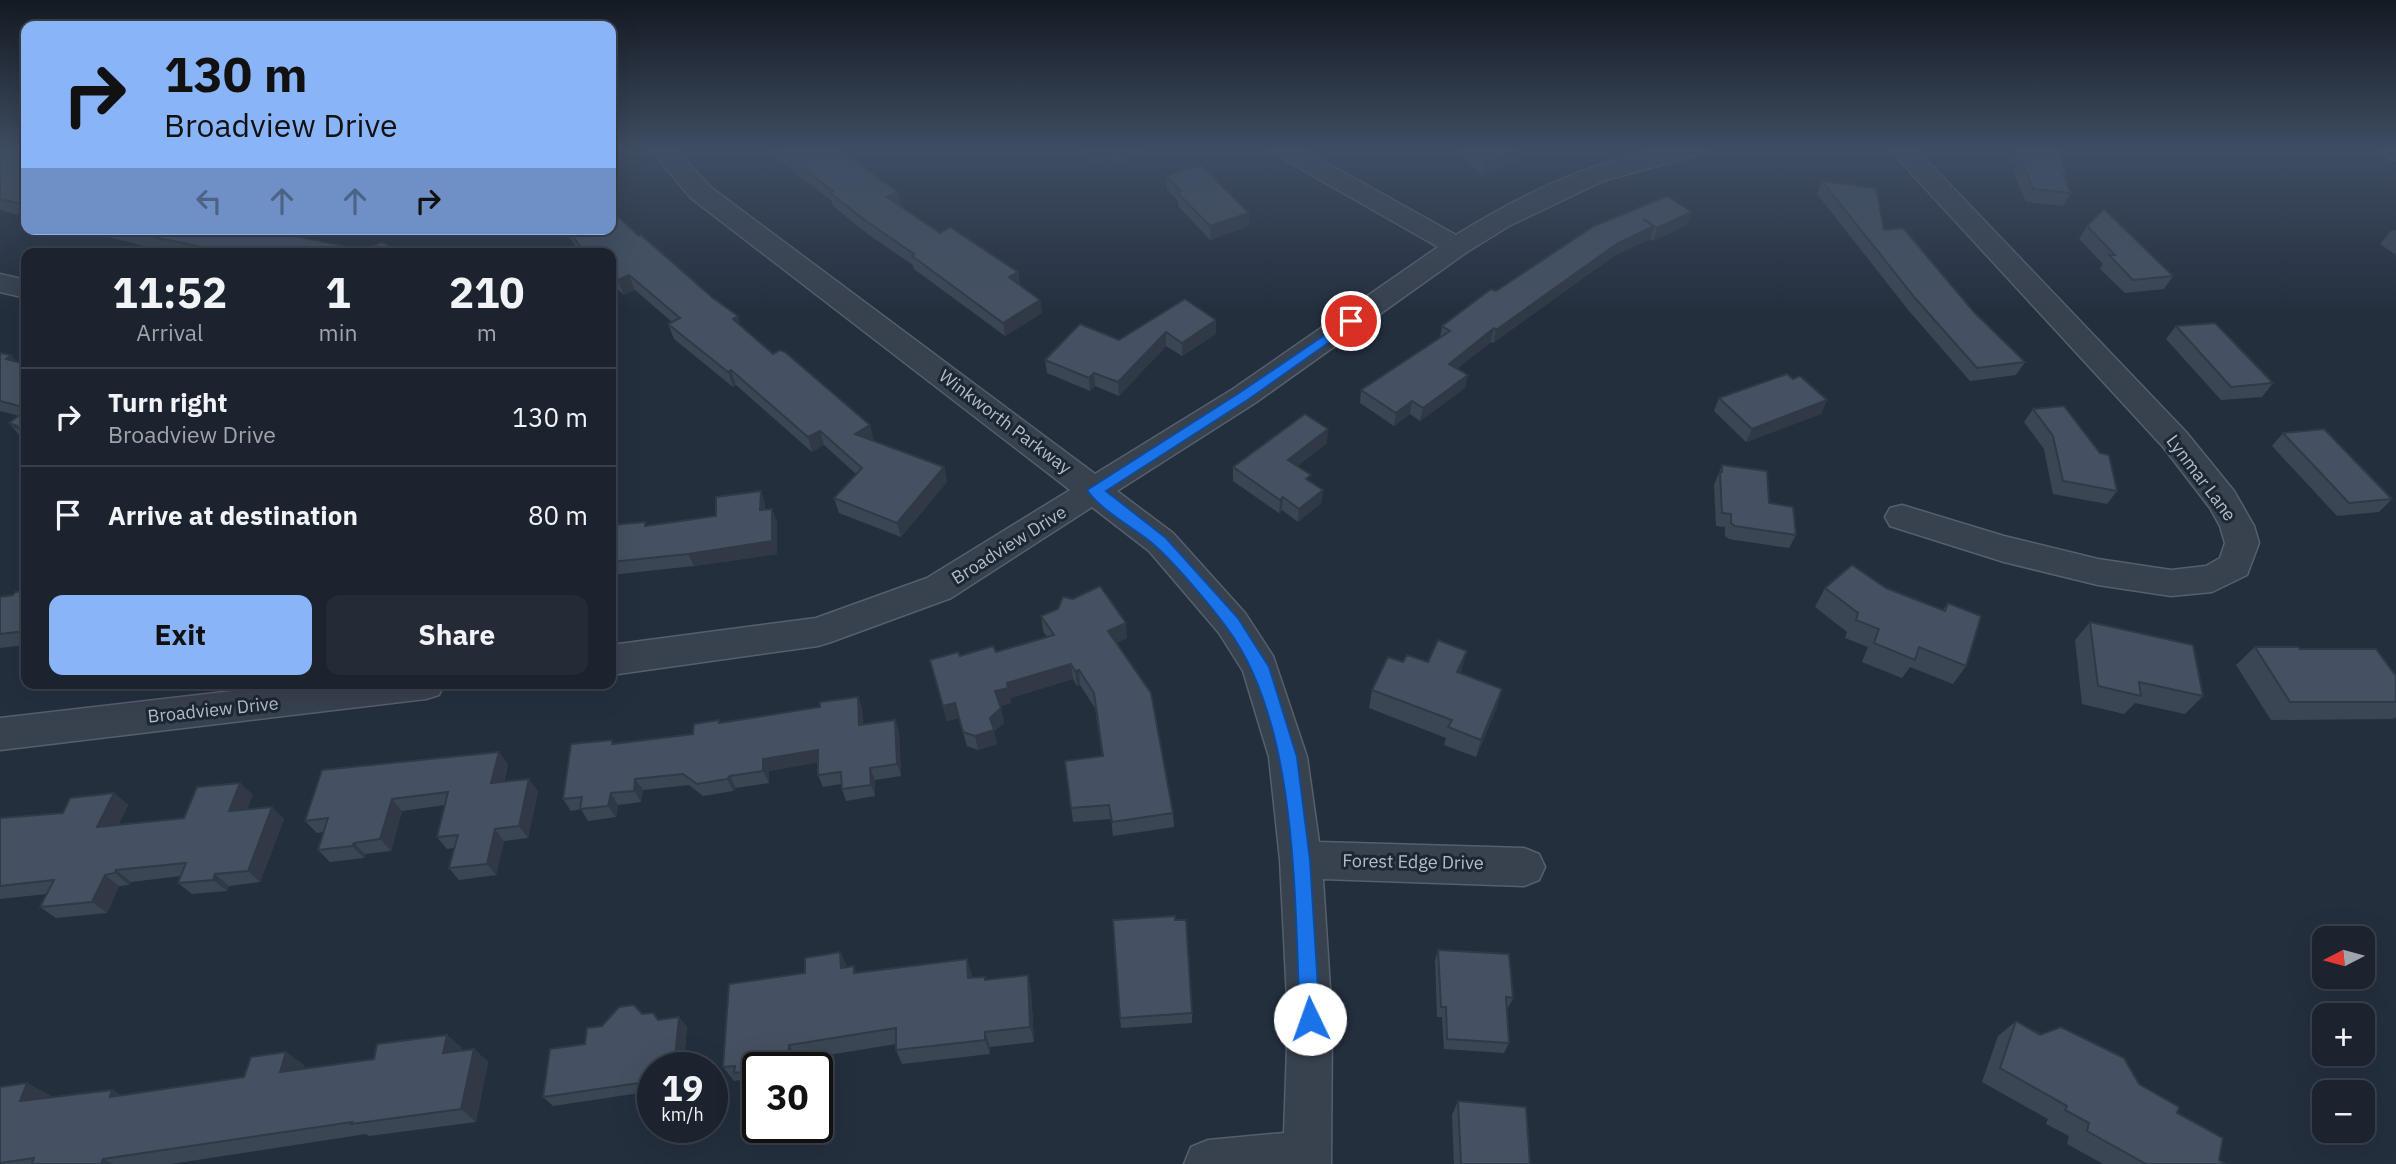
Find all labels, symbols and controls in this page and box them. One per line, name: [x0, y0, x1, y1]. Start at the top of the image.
text: 130 m: [164, 42, 308, 105]
icon: right: [49, 49, 140, 140]
text: Broadview Drive: [164, 104, 398, 146]
icon: left: [190, 182, 228, 220]
icon: ahead: [263, 182, 301, 220]
icon: ahead: [336, 182, 374, 220]
icon: right: [409, 182, 447, 220]
text: 11:52: [112, 265, 227, 320]
text: 1: [325, 265, 351, 320]
text: 210: [449, 265, 525, 320]
pin: [1321, 291, 1381, 351]
icon: arrive: [1332, 302, 1370, 340]
text: Arrival: [136, 317, 203, 347]
text: min: [319, 317, 357, 347]
text: m: [477, 317, 497, 347]
street label: Winkworth Parkway: [934, 364, 1076, 479]
text: Turn right: [108, 385, 227, 419]
icon: right: [49, 398, 87, 436]
text: 130 m: [512, 400, 588, 434]
text: Broadview Drive: [108, 419, 276, 449]
street label: Lynmar Lane: [2161, 430, 2241, 526]
icon: arrive: [49, 496, 87, 534]
text: Arrive at destination: [108, 498, 358, 532]
text: 80 m: [528, 498, 588, 532]
street label: Broadview Drive: [947, 500, 1071, 589]
button: Exit: [49, 595, 312, 675]
button: Share: [326, 595, 588, 675]
street label: Broadview Drive: [146, 691, 280, 728]
street label: Forest Edge Drive: [1342, 849, 1484, 874]
north arrow: [2312, 926, 2375, 989]
map controls: [2312, 926, 2375, 1143]
position arrow: [1273, 982, 1347, 1056]
button: +: [2312, 1003, 2375, 1066]
speed limit sign: 30: [742, 1052, 833, 1143]
text: 19: [661, 1065, 704, 1111]
button: −: [2312, 1080, 2375, 1143]
text: km/h: [661, 1103, 704, 1126]

